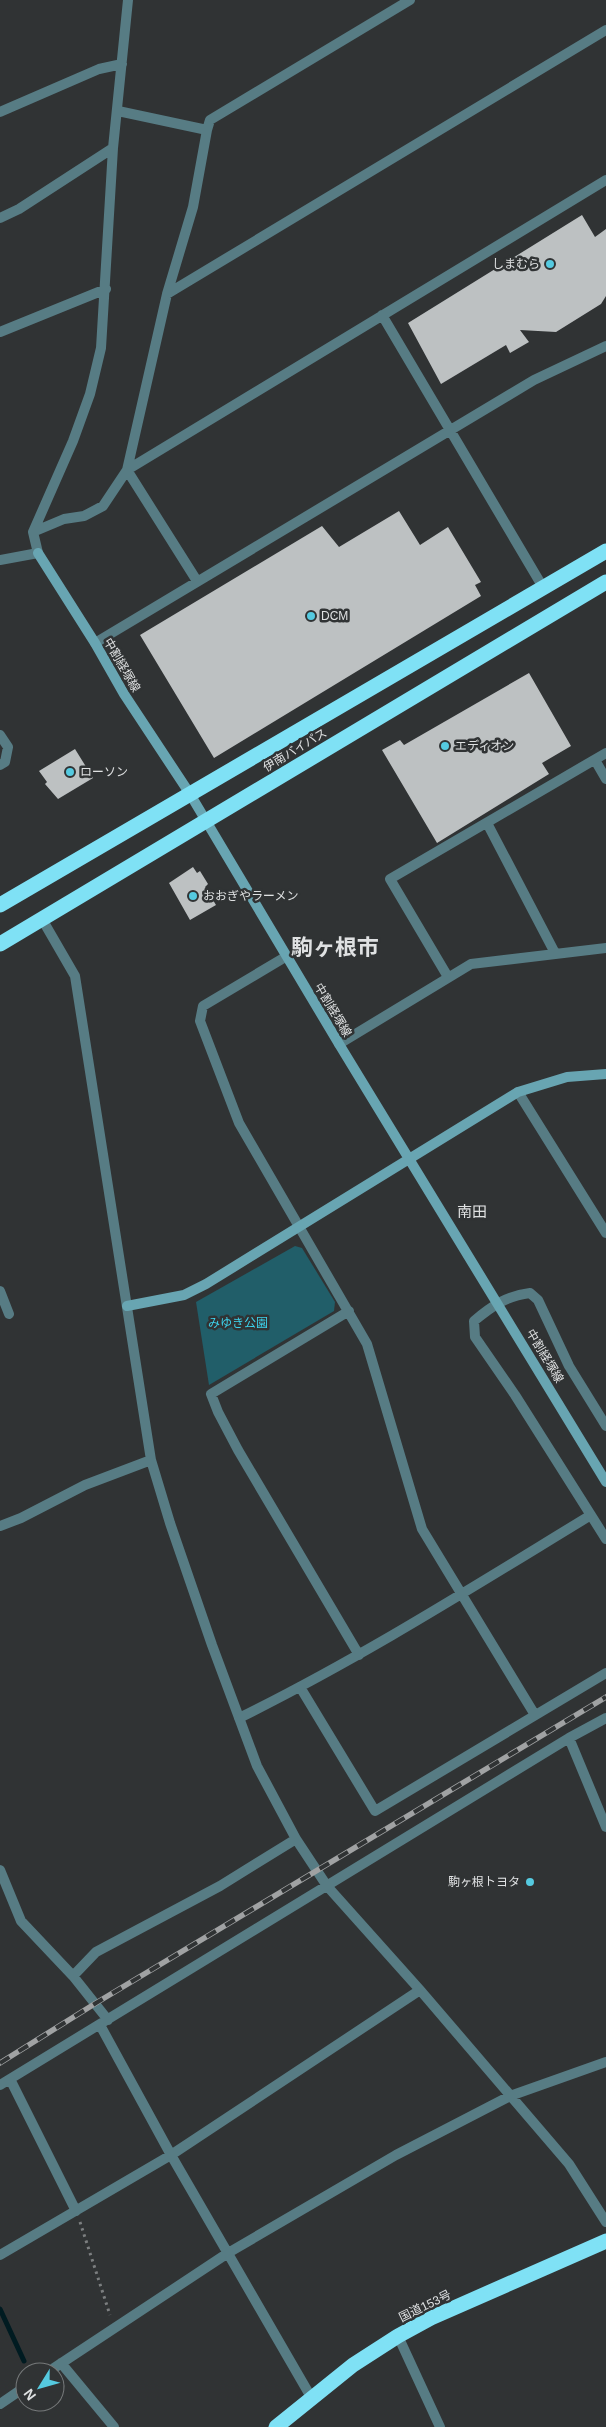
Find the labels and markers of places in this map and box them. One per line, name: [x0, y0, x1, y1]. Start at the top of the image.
place label: しまむら: [492, 257, 540, 271]
marker: しまむら: [544, 258, 556, 270]
place label: DCM: [321, 609, 348, 623]
marker: DCM: [305, 610, 317, 622]
place label: エディオン: [455, 739, 514, 753]
marker: エディオン: [439, 740, 451, 752]
place label: ローソン: [80, 765, 128, 779]
marker: ローソン: [64, 766, 76, 778]
place label: おおぎやラーメン: [203, 889, 299, 903]
marker: おおぎやラーメン: [187, 890, 199, 902]
place label: 駒ヶ根トヨタ: [448, 1875, 520, 1889]
marker: 駒ヶ根トヨタ: [524, 1876, 536, 1888]

